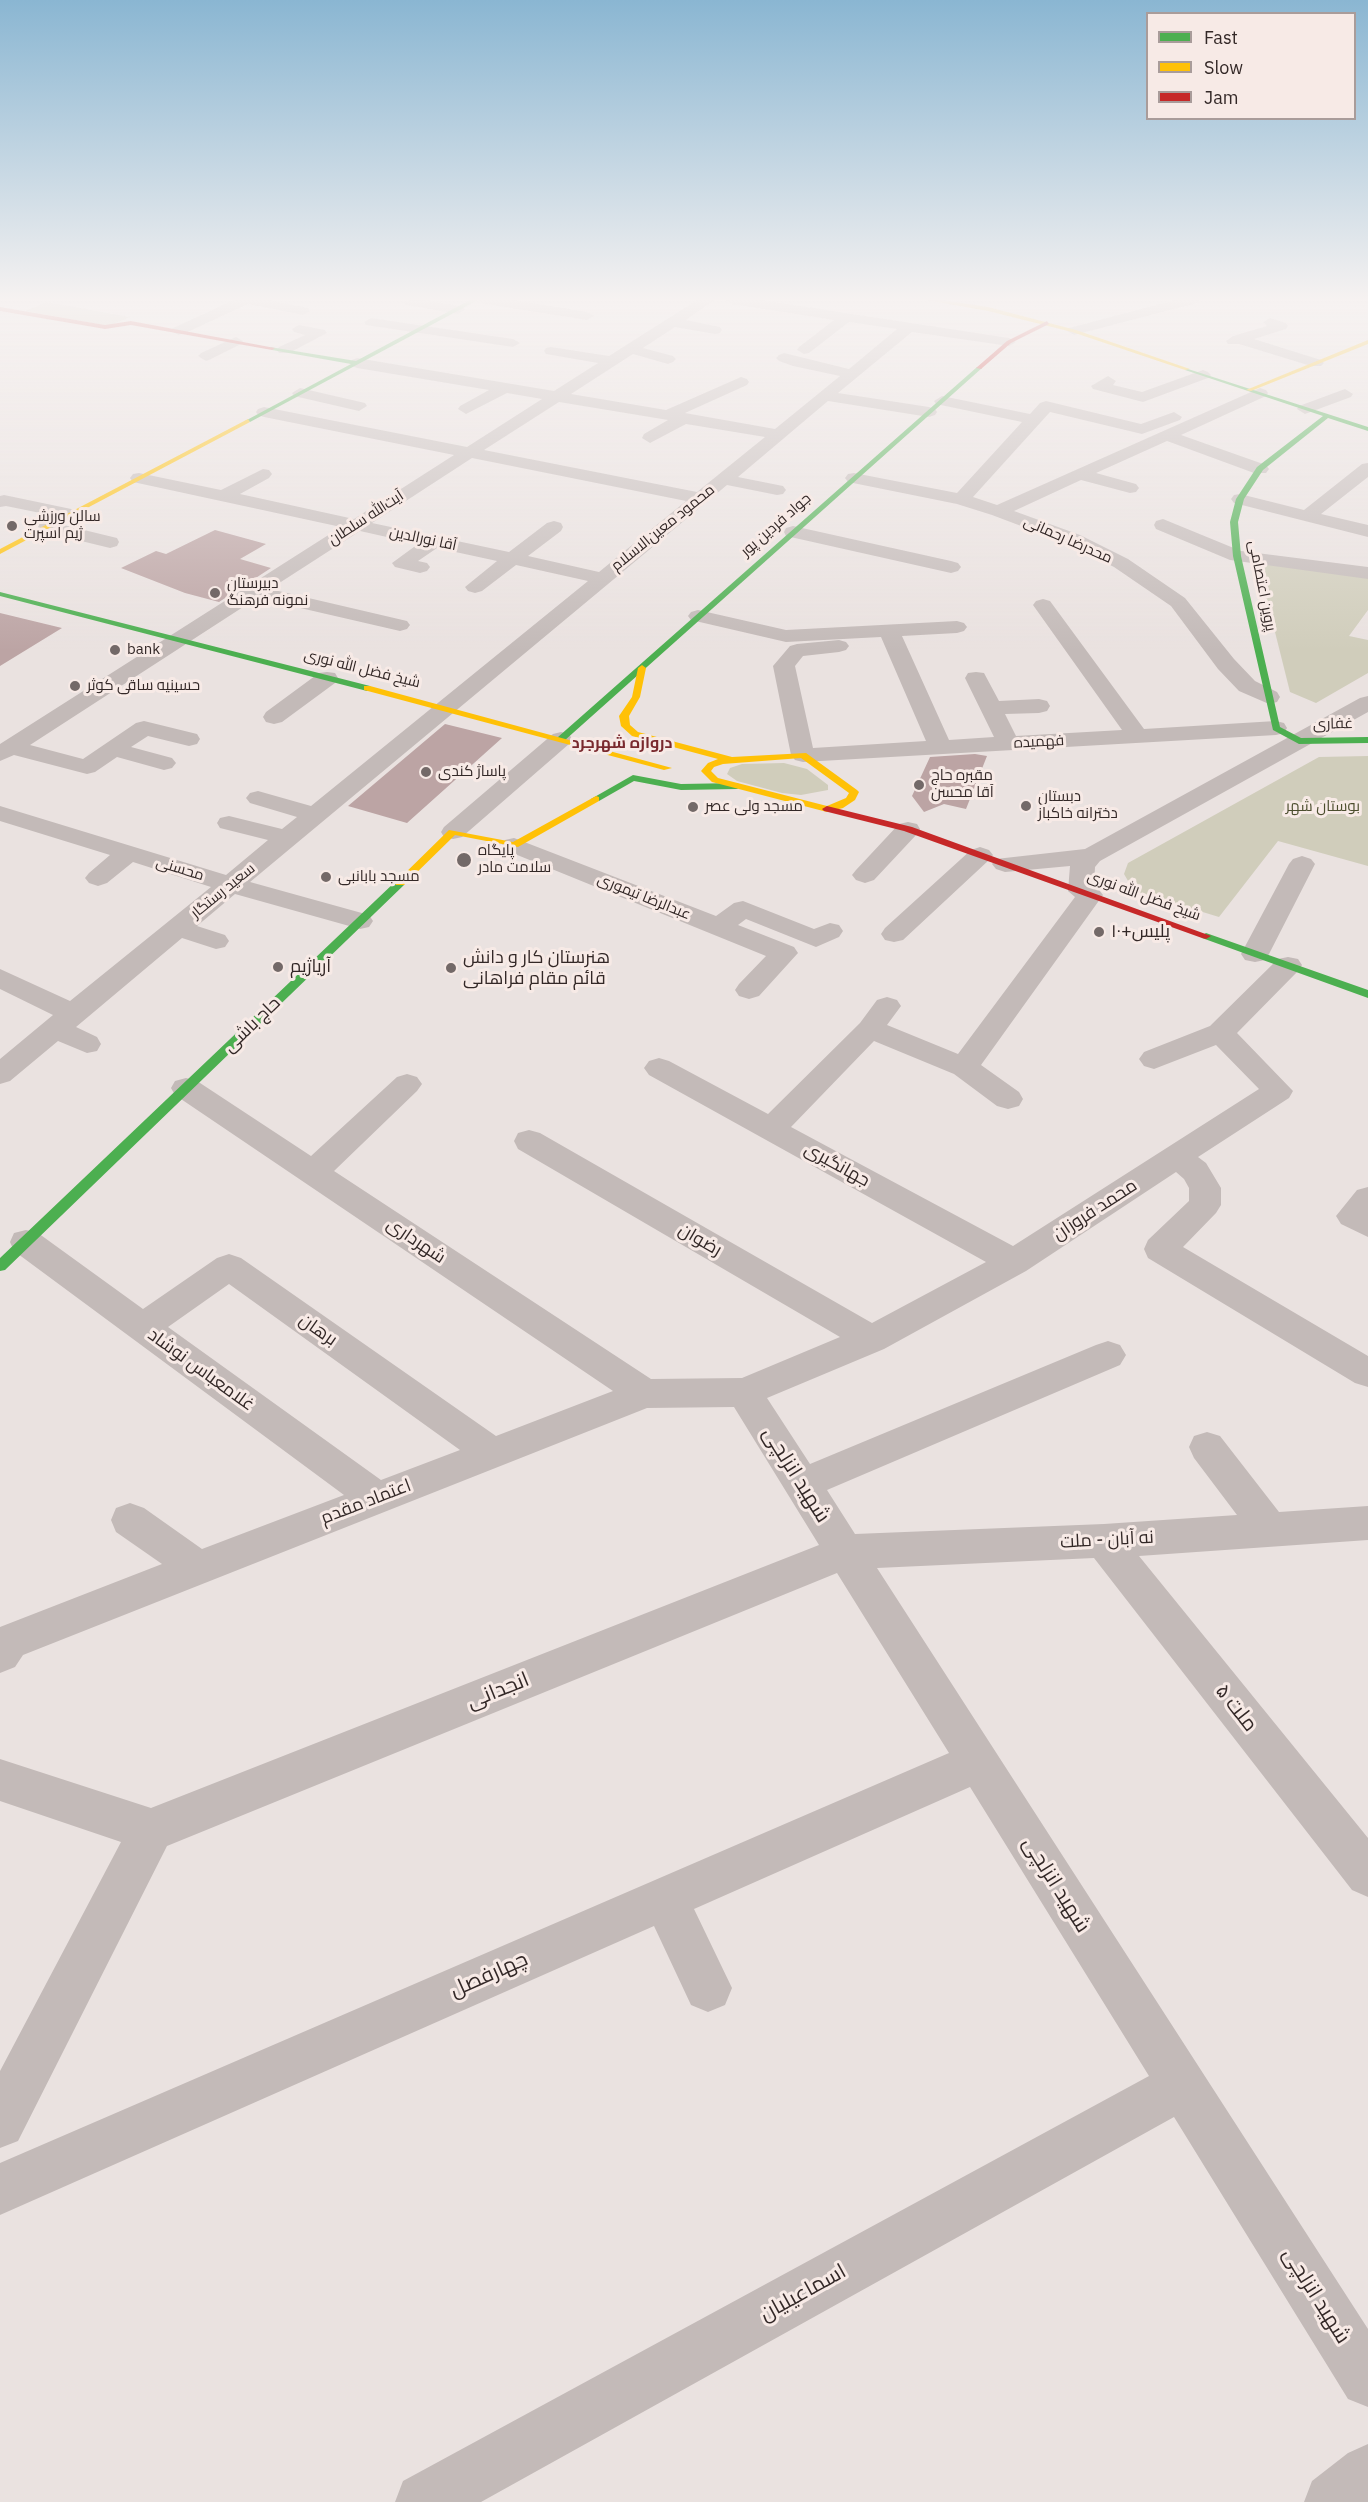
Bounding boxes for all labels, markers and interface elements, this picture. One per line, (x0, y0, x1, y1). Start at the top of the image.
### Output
legend (1146, 12, 1356, 120)
text: Fast (1204, 26, 1238, 49)
text: Slow (1204, 56, 1243, 79)
text: Jam (1204, 86, 1239, 109)
street label: محمود معین‌الاسلام (608, 481, 718, 575)
street label: آیت‌الله سلطان (325, 487, 407, 549)
street label: جواد فردین پور (737, 490, 815, 560)
place label: سالن ورزشی ژیم اسپرت (24, 508, 101, 543)
street label: محدرضا رحمانی (1021, 512, 1115, 568)
marker: سالن ورزشی ژیم اسپرت (5, 519, 19, 533)
street label: آقا نورالدین (388, 523, 458, 555)
street label: پروین اعتصامی (1244, 539, 1280, 633)
place label: دبیرستان نمونه فرهنگ (227, 575, 308, 610)
marker: دبیرستان نمونه فرهنگ (208, 586, 222, 600)
place label: bank (127, 641, 160, 659)
marker: bank (108, 643, 122, 657)
street label: شیخ فضل الله نوری (302, 646, 422, 692)
place label: حسینیه ساقی کوثر (87, 677, 200, 695)
marker: حسینیه ساقی کوثر (68, 679, 82, 693)
street label: غفاری (1313, 715, 1353, 733)
street label: فهمیده (1013, 732, 1065, 752)
district label: دروازه شهرجرد (572, 733, 672, 753)
place label: پاساژ کندی (438, 763, 506, 781)
marker: پاساژ کندی (419, 765, 433, 779)
place label: مقبره حاج آقا محسن (931, 767, 994, 802)
marker: مقبره حاج آقا محسن (912, 778, 926, 792)
place label: دبستان دخترانه خاکباز (1038, 788, 1118, 823)
place label: مسجد ولی عصر (705, 798, 803, 816)
park label: بوستان شهر (1286, 798, 1360, 816)
marker: دبستان دخترانه خاکباز (1019, 799, 1033, 813)
marker: مسجد ولی عصر (686, 800, 700, 814)
place label: پایگاه سلامت مادر (478, 842, 551, 877)
marker: پایگاه سلامت مادر (455, 851, 473, 869)
street label: محسنی (154, 853, 206, 885)
street label: سعید رستگار (187, 860, 259, 922)
street label: شیخ فضل الله نوری (1085, 867, 1203, 925)
place label: مسجد بابانبی (338, 868, 420, 886)
marker: مسجد بابانبی (319, 870, 333, 884)
street label: عبدالرضا تیموری (595, 870, 693, 924)
place label: پلیس+۱۰ (1111, 921, 1170, 943)
marker: پلیس+۱۰ (1092, 925, 1106, 939)
place label: هنرستان کار و دانش قائم مقام فراهانی (463, 947, 610, 990)
place label: آریاژیم (290, 956, 331, 978)
marker: آریاژیم (271, 960, 285, 974)
marker: هنرستان کار و دانش قائم مقام فراهانی (444, 961, 458, 975)
street label: حاج باشی (219, 993, 285, 1057)
street label: جهانگیری (800, 1138, 874, 1192)
street label: محمد فروزان (1049, 1175, 1141, 1245)
street label: شهرداری (382, 1213, 450, 1269)
street label: رضوان (674, 1219, 726, 1261)
street label: برهان (295, 1309, 341, 1351)
street label: غلامعباس نوشاد (143, 1324, 259, 1416)
street label: شهید انزلچی (757, 1422, 835, 1528)
street label: اعتماد مقدم (318, 1475, 414, 1529)
street label: نه آبان - ملت (1060, 1527, 1154, 1553)
street label: انجدانی (463, 1667, 533, 1715)
street label: ملت ۵ (1210, 1679, 1262, 1737)
street label: شهید انزلچی (1017, 1832, 1095, 1938)
street label: چهارفصل (446, 1947, 532, 2003)
street label: شهید انزلچی (1277, 2243, 1355, 2349)
street label: اسماعیلیان (755, 2259, 851, 2327)

